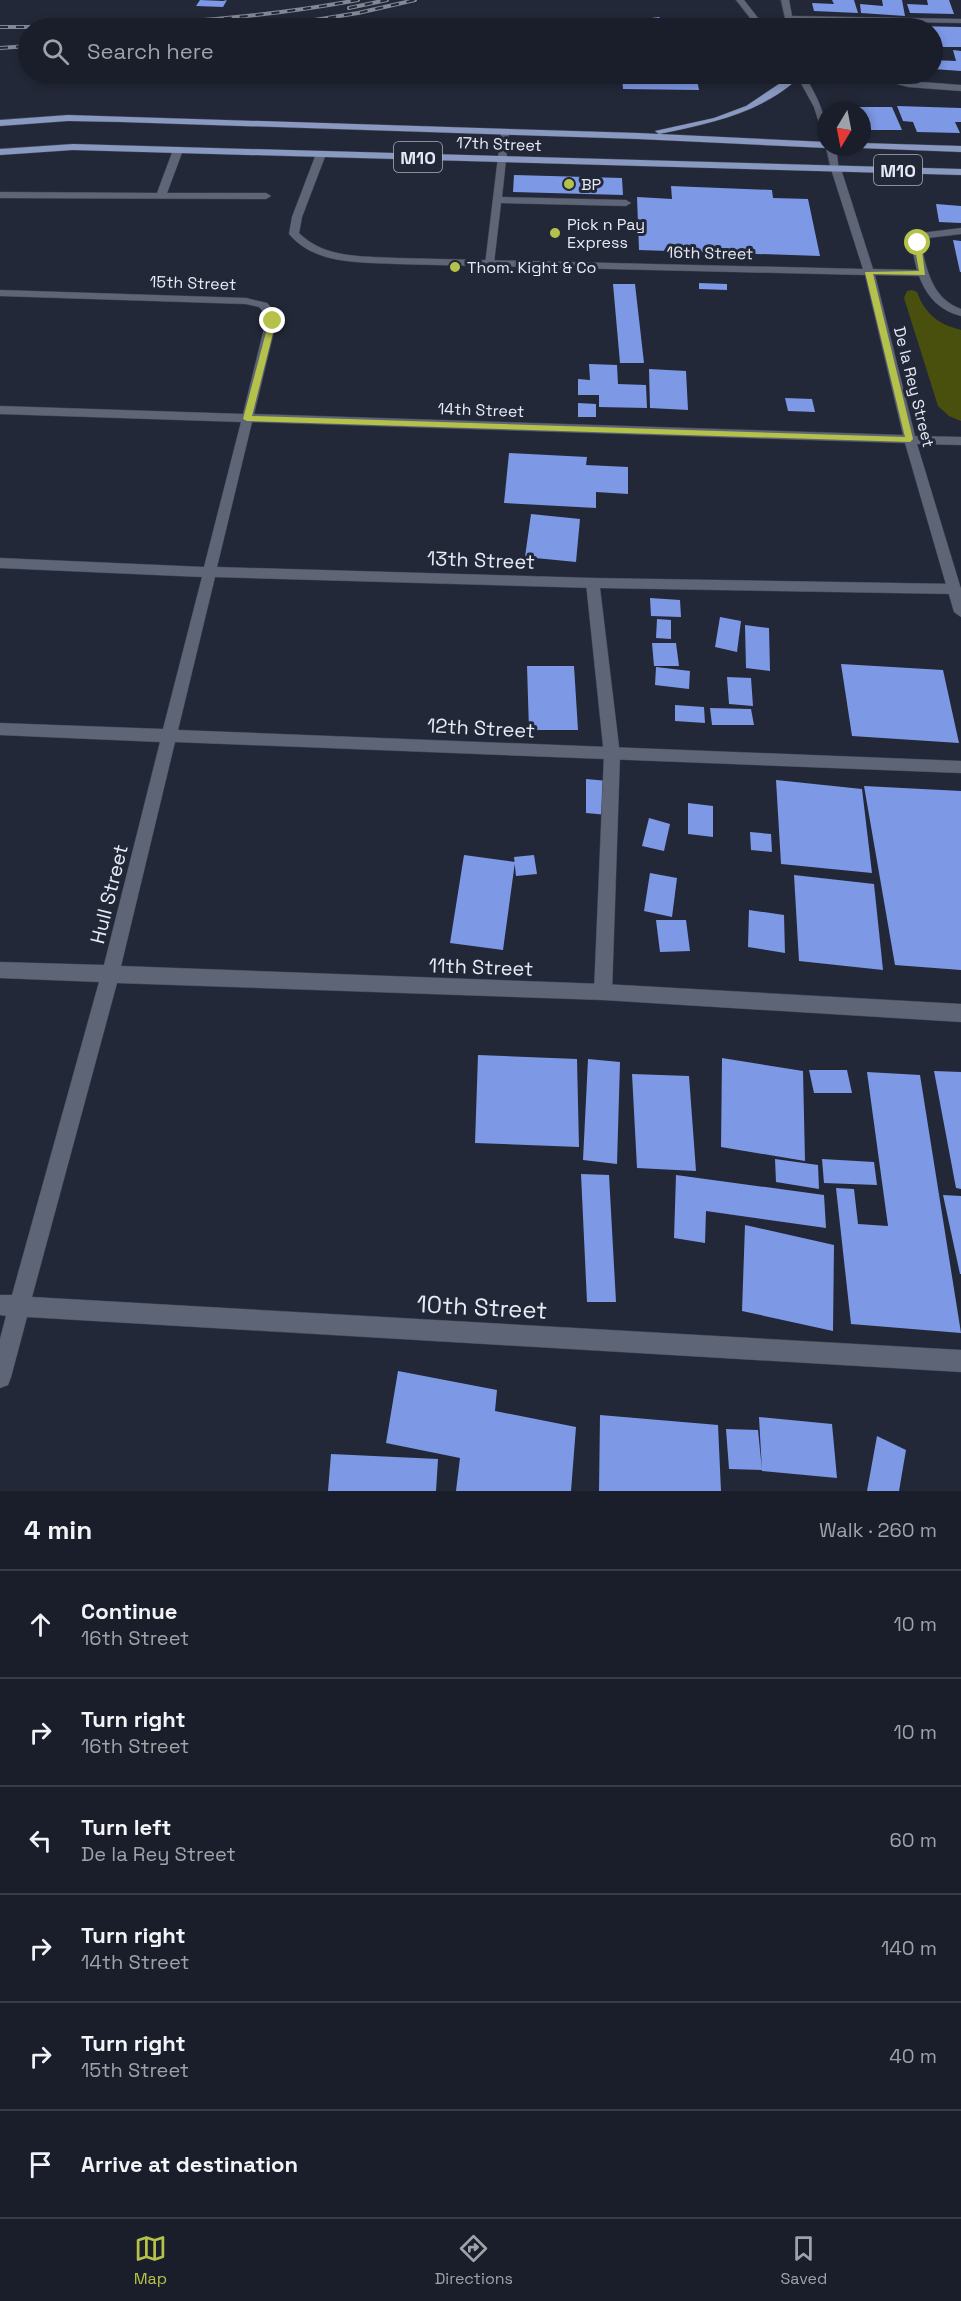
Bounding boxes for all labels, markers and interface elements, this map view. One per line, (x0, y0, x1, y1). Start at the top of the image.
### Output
search box (18, 18, 943, 84)
icon: search (39, 35, 72, 68)
text: Search here (87, 37, 214, 65)
north arrow (817, 102, 871, 156)
street label: 17th Street (456, 132, 542, 156)
road number: M10 (394, 142, 442, 172)
road number: M10 (874, 155, 922, 185)
place label: BP (581, 174, 602, 195)
marker: BP (562, 177, 576, 191)
place label: Pick n Pay Express (567, 214, 645, 253)
marker: Pick n Pay Express (548, 226, 562, 240)
route start (904, 229, 930, 255)
street label: 16th Street (666, 242, 754, 264)
place label: Thom. Kight & Co (467, 257, 596, 278)
marker: Thom. Kight & Co (448, 260, 462, 274)
street label: 15th Street (149, 271, 237, 295)
route end (259, 307, 285, 333)
street label: De la Rey Street (889, 324, 939, 450)
street label: 14th Street (437, 398, 525, 422)
street label: 13th Street (427, 545, 535, 575)
street label: 12th Street (426, 712, 536, 744)
street label: Hull Street (84, 842, 134, 946)
street label: 11th Street (428, 952, 534, 982)
street label: 10th Street (416, 1288, 548, 1326)
text: 4 min (24, 1513, 92, 1547)
text: Walk · 260 m (819, 1517, 937, 1543)
text: Continue (81, 1597, 177, 1625)
icon: ahead (24, 1608, 57, 1641)
text: 10 m (893, 1611, 937, 1637)
text: 16th Street (81, 1625, 189, 1651)
text: Turn right (81, 1705, 186, 1733)
icon: right (24, 1716, 57, 1749)
text: 10 m (893, 1719, 937, 1745)
text: 16th Street (81, 1733, 189, 1759)
text: Turn left (81, 1813, 171, 1841)
icon: left (24, 1824, 57, 1857)
text: 60 m (890, 1827, 937, 1853)
text: De la Rey Street (81, 1841, 236, 1867)
text: Turn right (81, 1921, 186, 1949)
icon: right (24, 1932, 57, 1965)
text: 140 m (881, 1935, 937, 1961)
text: 14th Street (81, 1949, 190, 1975)
text: Turn right (81, 2029, 186, 2057)
icon: right (24, 2040, 57, 2073)
text: 40 m (889, 2043, 937, 2069)
text: 15th Street (81, 2057, 189, 2083)
icon: arrive (24, 2148, 57, 2181)
text: Arrive at destination (81, 2150, 298, 2178)
tab: Map (134, 2232, 167, 2289)
tab: Directions (435, 2232, 513, 2289)
tab: Saved (781, 2232, 827, 2289)

